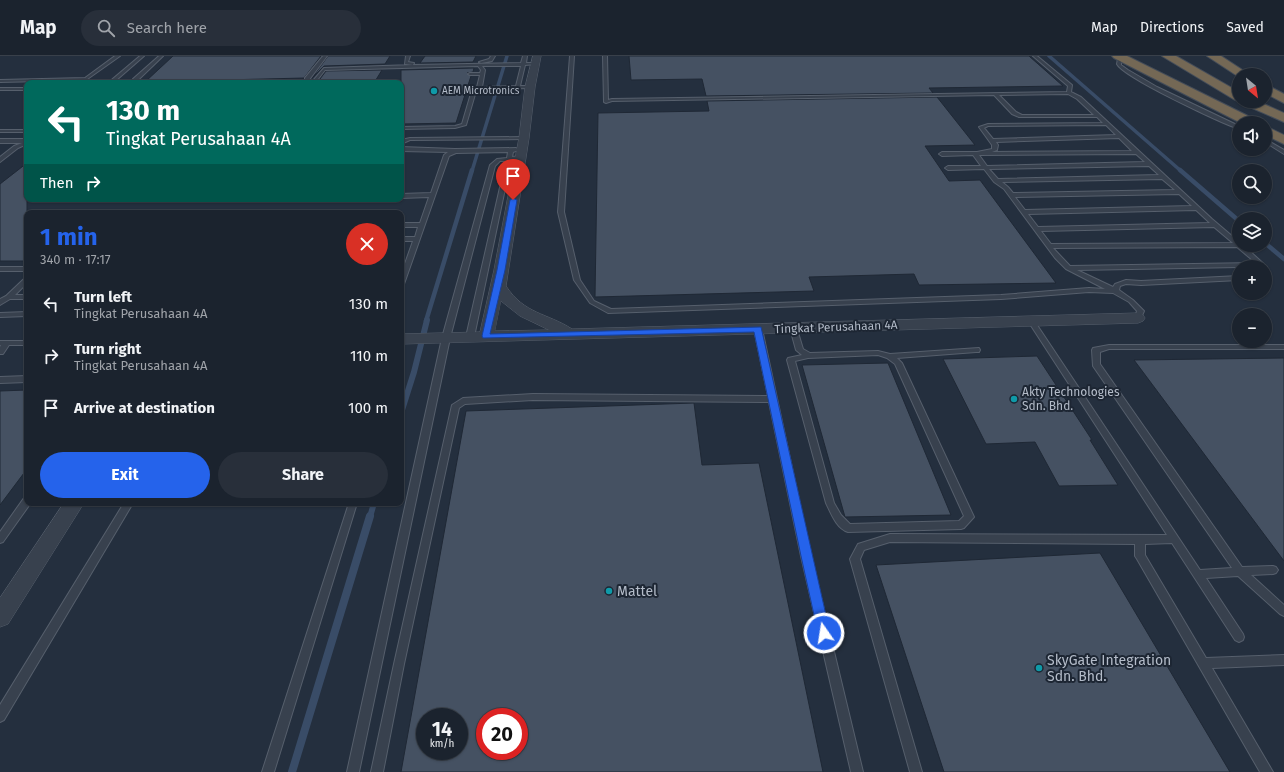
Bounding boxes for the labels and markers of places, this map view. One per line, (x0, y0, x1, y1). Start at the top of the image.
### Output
place label: AEM Microtronics (442, 85, 520, 97)
marker: AEM Microtronics (429, 86, 439, 96)
pin (496, 159, 530, 200)
place label: Akty Technologies Sdn. Bhd. (1022, 385, 1120, 413)
marker: Akty Technologies Sdn. Bhd. (1009, 394, 1019, 404)
place label: Mattel (617, 583, 657, 600)
marker: Mattel (604, 586, 614, 596)
place label: SkyGate Integration Sdn. Bhd. (1047, 652, 1171, 685)
marker: SkyGate Integration Sdn. Bhd. (1034, 663, 1044, 673)

